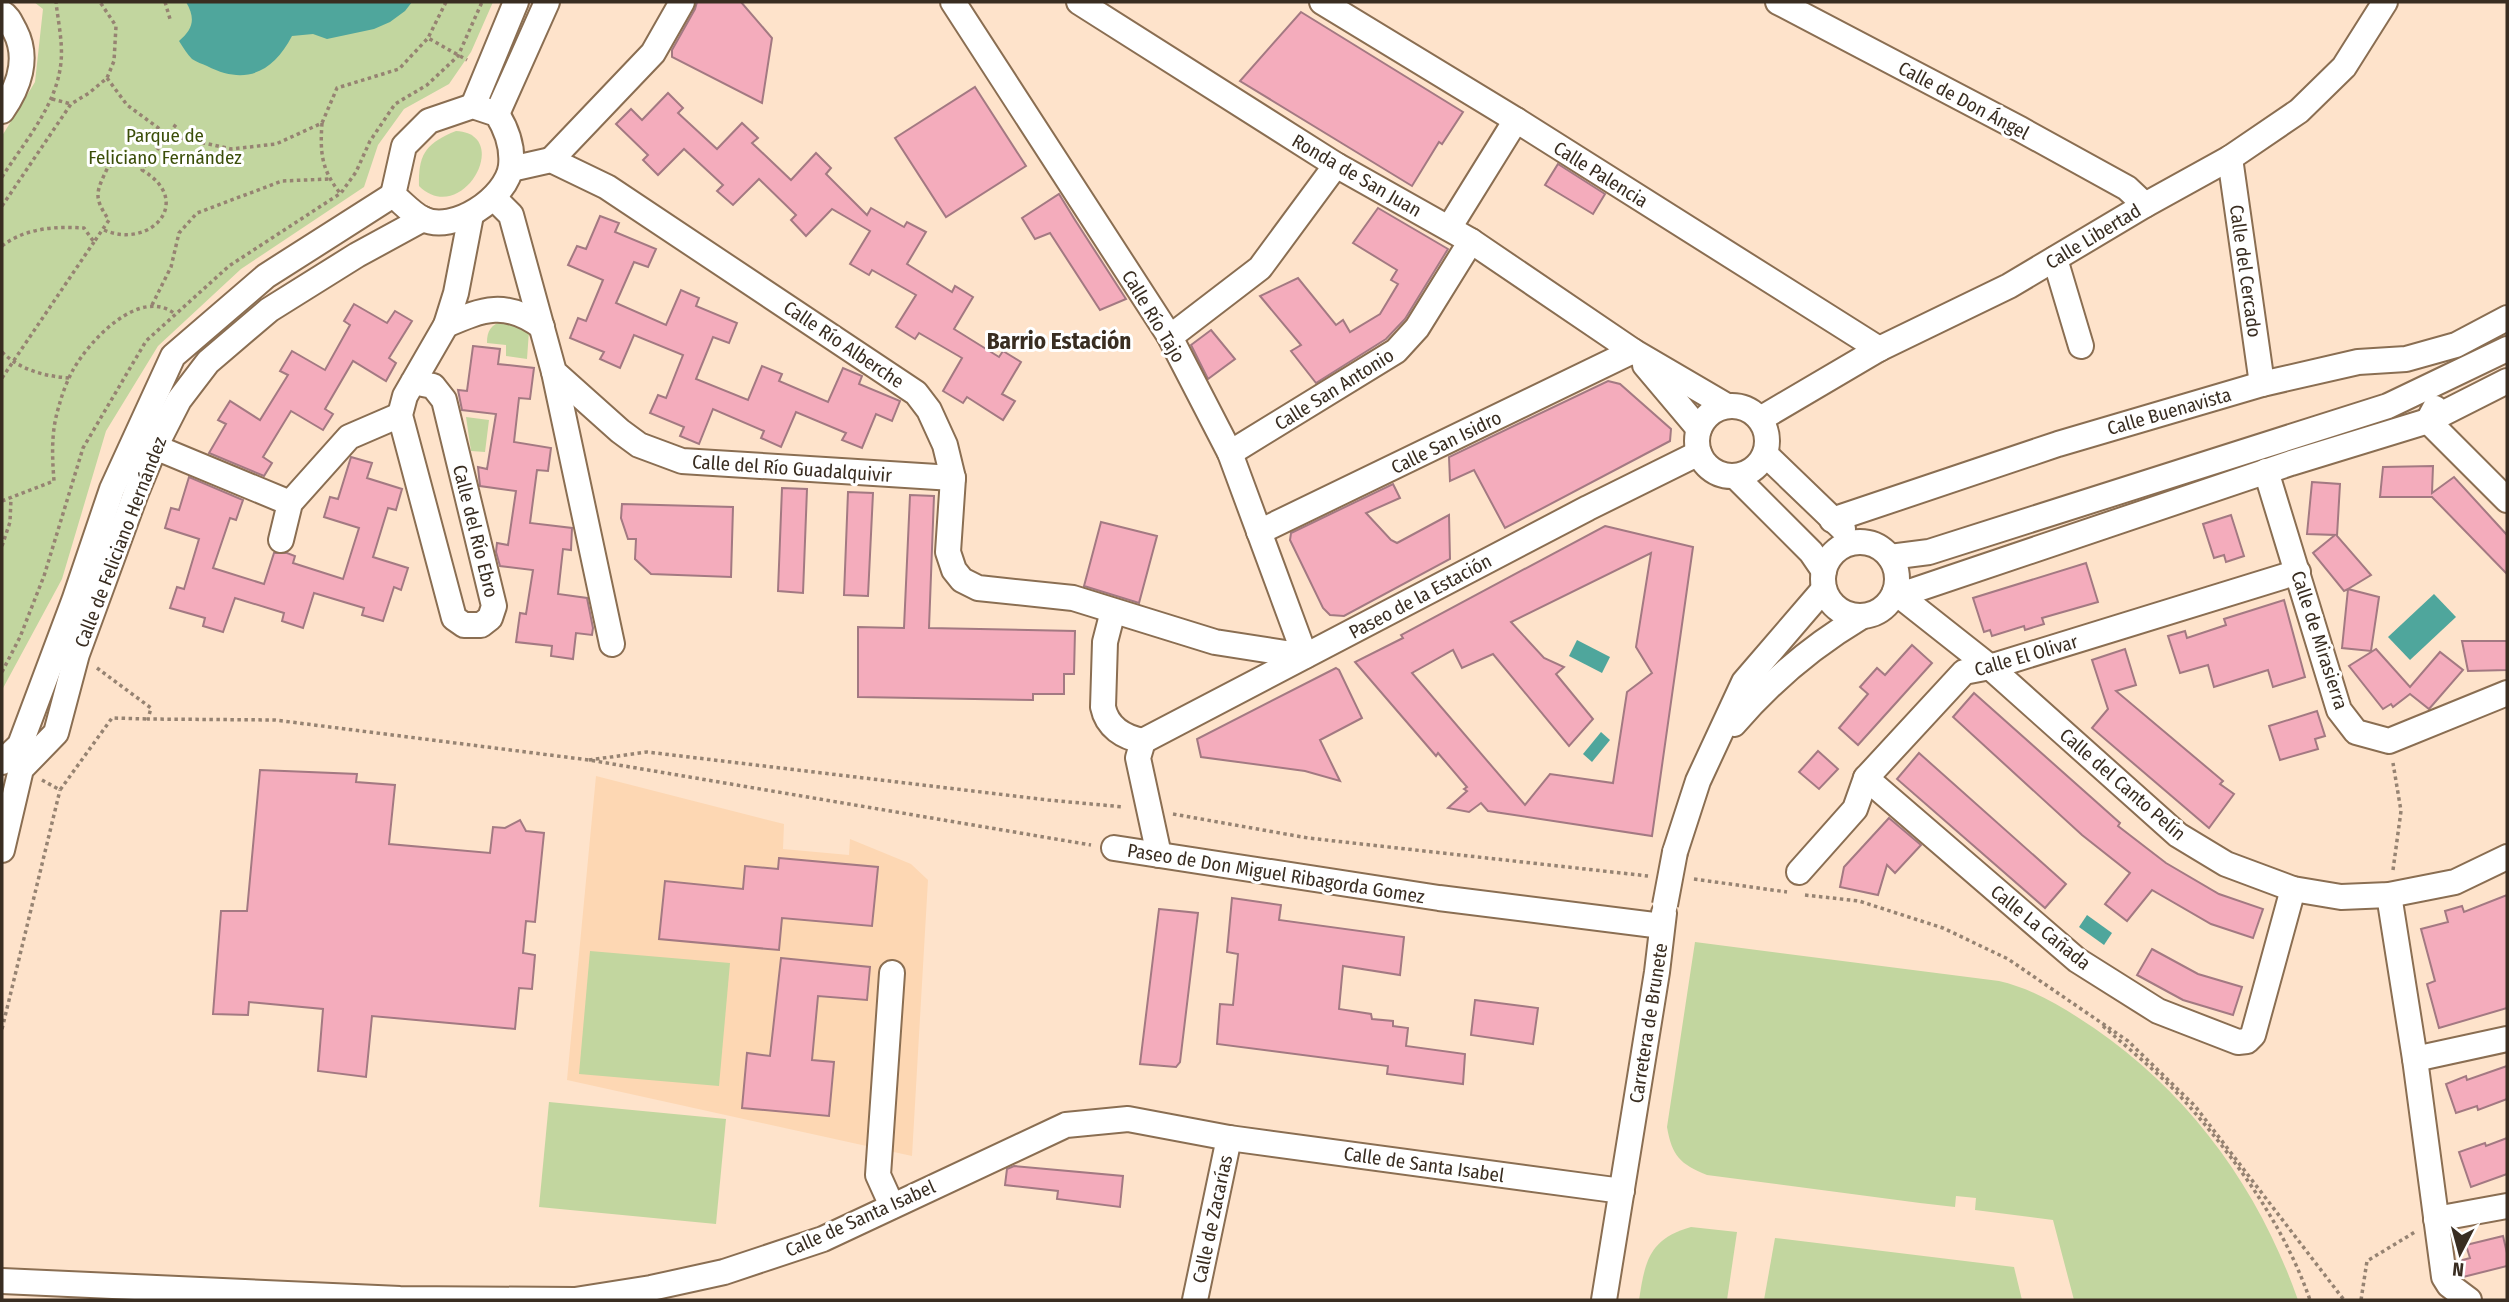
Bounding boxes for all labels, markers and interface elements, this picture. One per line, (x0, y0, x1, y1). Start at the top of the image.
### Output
street label: Calle de Don Ángel (1894, 56, 2033, 145)
park label: Parque de Feliciano Fernández (88, 124, 242, 169)
street label: Ronda de San Juan (1288, 129, 1426, 222)
street label: Calle Palencia (1549, 136, 1652, 213)
street label: Calle Libertad (2041, 199, 2145, 274)
street label: Calle del Cercado (2225, 203, 2266, 339)
street label: Calle Río Tajo (1117, 266, 1190, 367)
street label: Calle Río Alberche (779, 296, 908, 393)
district label: Barrio Estación (987, 327, 1131, 355)
street label: Calle San Antonio (1270, 344, 1398, 435)
street label: Calle Buenavista (2105, 383, 2234, 440)
street label: Calle San Isidro (1387, 406, 1505, 479)
street label: Calle de Feliciano Hernández (70, 433, 171, 651)
street label: Calle del Río Guadalquivir (691, 450, 893, 487)
street label: Calle del Río Ebro (448, 462, 503, 600)
street label: Paseo de la Estación (1345, 549, 1495, 644)
street label: Calle de Mirasierra (2286, 568, 2353, 712)
street label: Calle El Olivar (1972, 630, 2081, 681)
street label: Calle del Canto Pelín (2055, 723, 2190, 845)
street label: Paseo de Don Miguel Ribagorda Gomez (1126, 839, 1427, 908)
street label: Calle La Cañada (1986, 880, 2095, 975)
street label: Carretera de Brunete (1624, 941, 1673, 1105)
street label: Calle de Santa Isabel (1342, 1142, 1506, 1187)
street label: Calle de Zacarías (1188, 1153, 1237, 1285)
street label: Calle de Santa Isabel (782, 1175, 939, 1262)
north arrow (2425, 1218, 2495, 1288)
text: N (2451, 1257, 2465, 1281)

